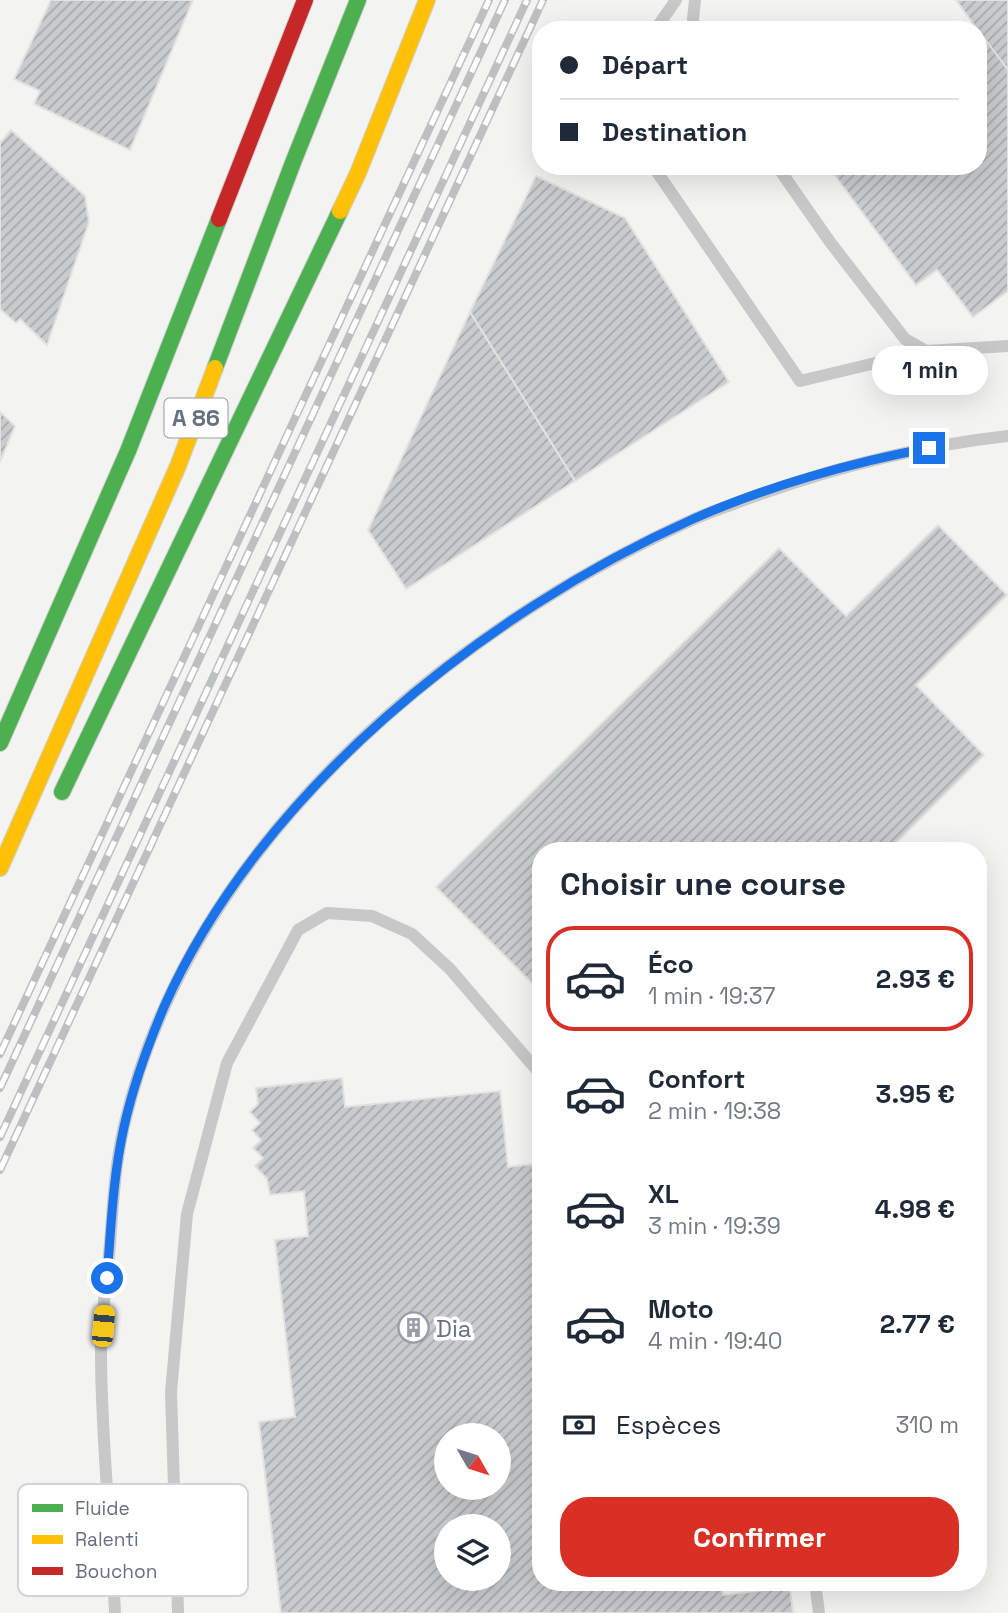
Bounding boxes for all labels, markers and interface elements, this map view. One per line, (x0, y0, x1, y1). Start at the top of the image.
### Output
text: Départ (602, 48, 688, 82)
text: Destination (602, 115, 747, 149)
callout: 1 min (871, 346, 987, 396)
text: 1 min (902, 355, 958, 385)
road number: A 86 (164, 398, 228, 438)
route end (913, 432, 945, 464)
text: Choisir une course (560, 864, 846, 904)
icon: car (564, 947, 627, 1010)
text: Éco (648, 947, 694, 981)
text: 2.93 € (876, 962, 955, 996)
text: 1 min · 19:37 (648, 981, 776, 1011)
icon: car (564, 1062, 627, 1125)
text: Confort (648, 1062, 745, 1096)
text: 3.95 € (876, 1077, 955, 1111)
text: 2 min · 19:38 (648, 1096, 781, 1126)
icon: car (564, 1177, 627, 1240)
text: XL (648, 1177, 679, 1211)
text: 4.98 € (875, 1192, 955, 1226)
text: 3 min · 19:39 (648, 1211, 781, 1241)
route start (91, 1262, 123, 1294)
icon: car (564, 1292, 627, 1355)
text: Moto (648, 1292, 714, 1326)
car (91, 1304, 116, 1348)
text: 2.77 € (880, 1307, 955, 1341)
building icon: Dia (396, 1311, 430, 1345)
place label: Dia (436, 1313, 472, 1344)
text: 4 min · 19:40 (648, 1326, 783, 1356)
icon: cash (560, 1406, 598, 1444)
text: Espèces (616, 1408, 721, 1442)
text: 310 m (895, 1410, 959, 1440)
north arrow (434, 1423, 511, 1500)
map controls (434, 1423, 511, 1591)
legend (18, 1484, 248, 1596)
text: Fluide (75, 1496, 130, 1521)
button: Confirmer (560, 1497, 959, 1577)
button: layers (434, 1514, 511, 1591)
text: Ralenti (75, 1527, 139, 1552)
text: Bouchon (75, 1559, 157, 1584)

